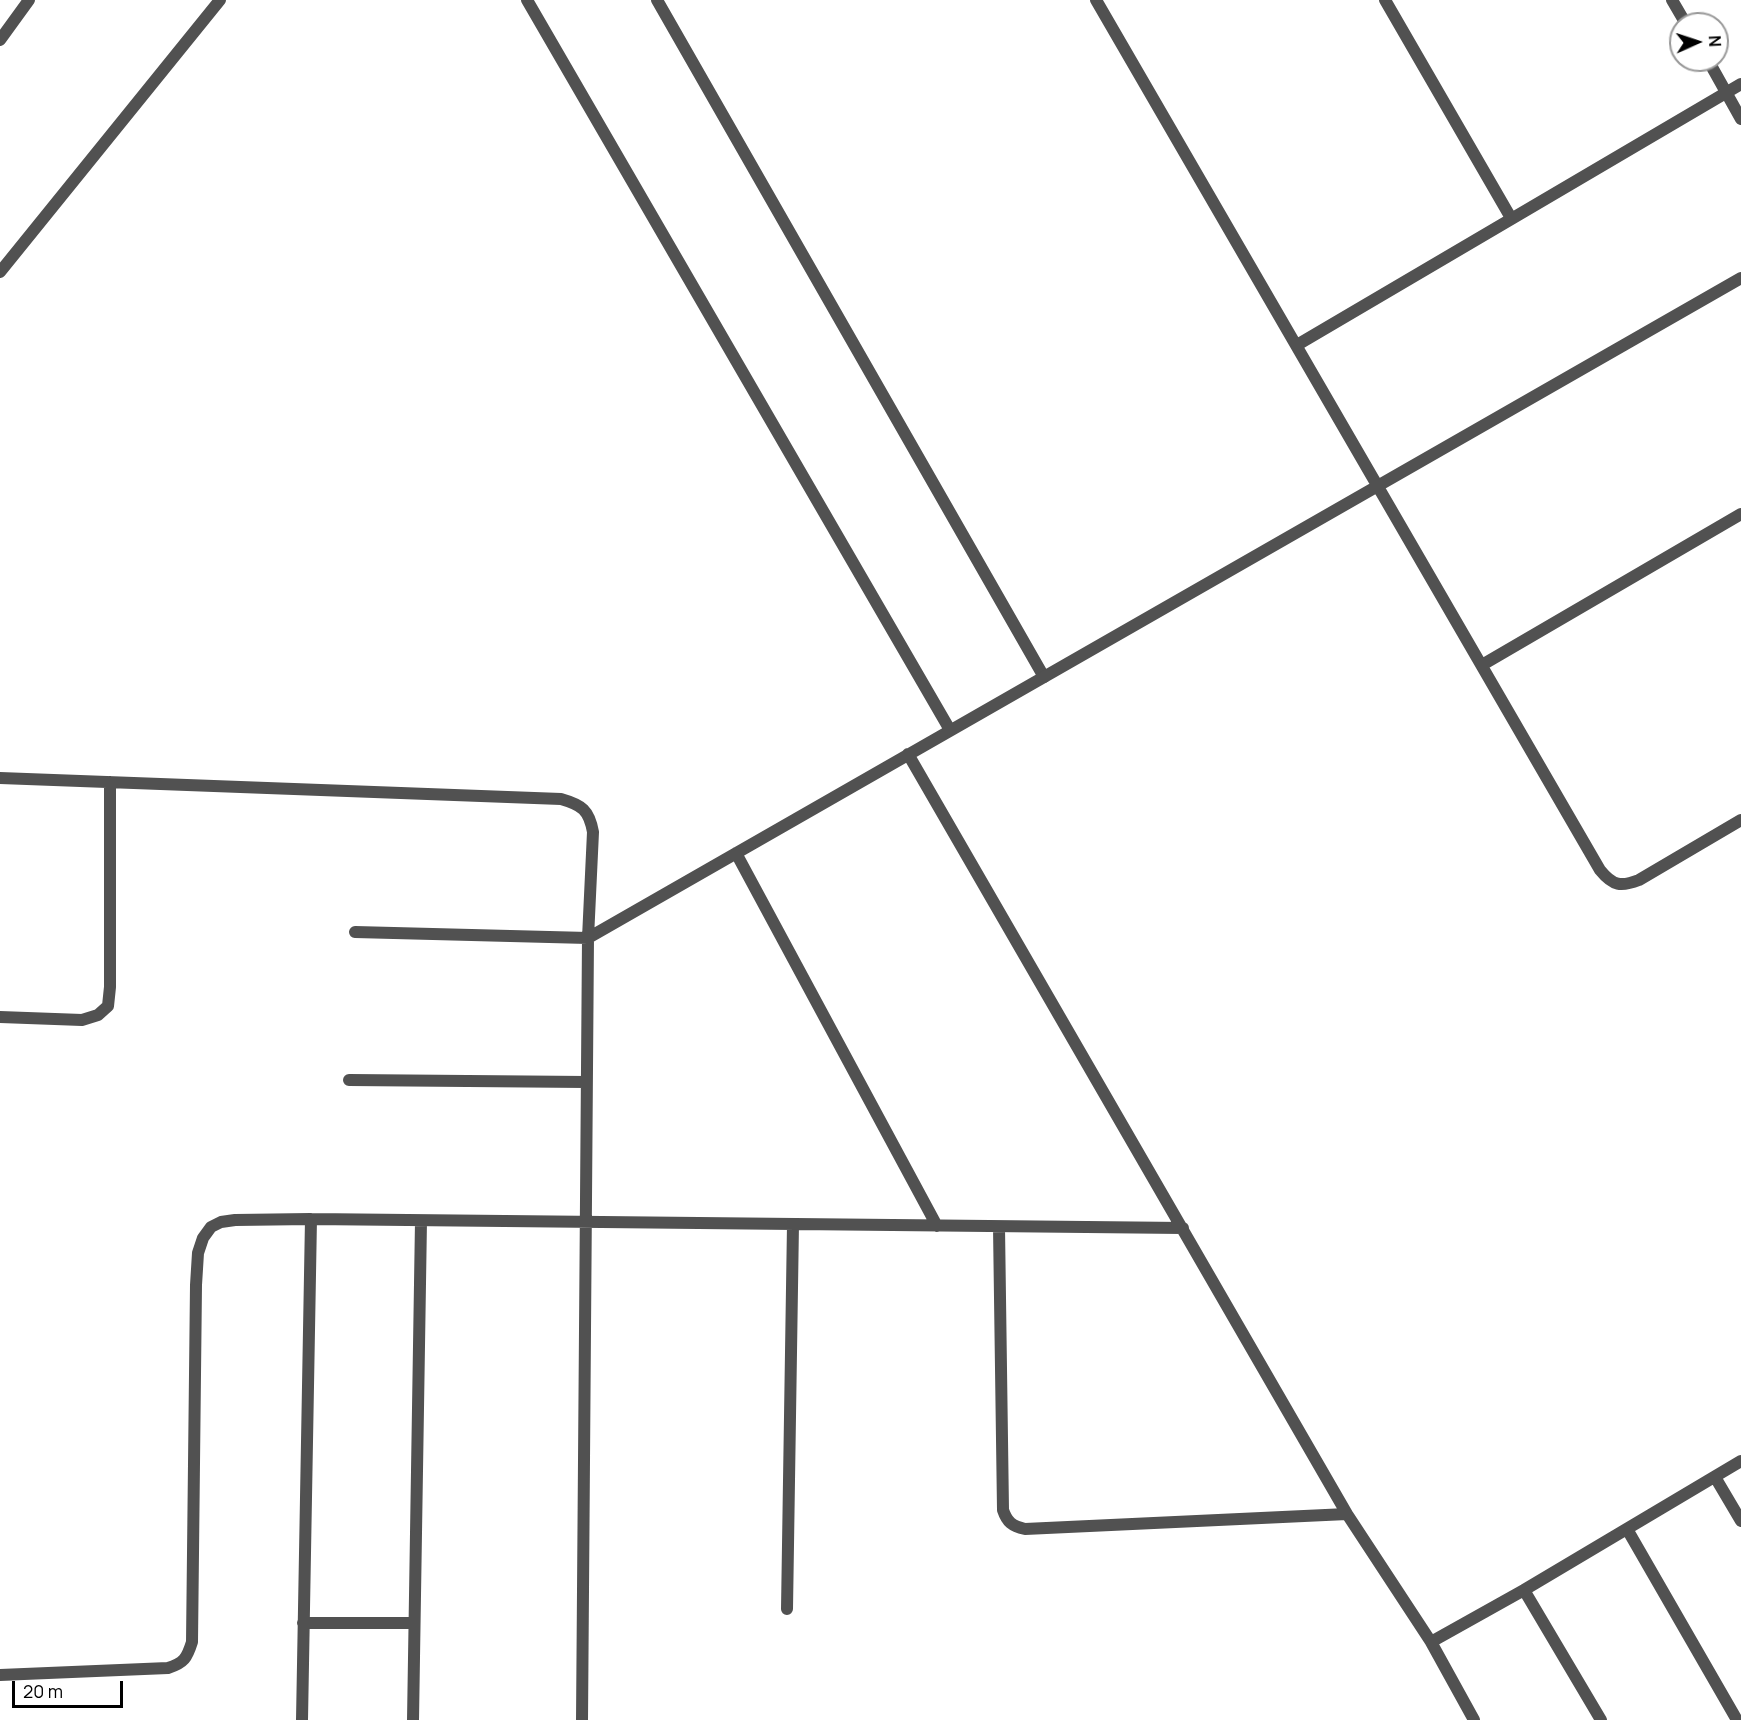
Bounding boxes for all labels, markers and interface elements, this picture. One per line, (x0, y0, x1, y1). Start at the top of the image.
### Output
north arrow (1669, 12, 1729, 72)
text: N (1704, 35, 1726, 47)
scale bar (15, 1669, 126, 1707)
text: 20 m (23, 1679, 63, 1703)

